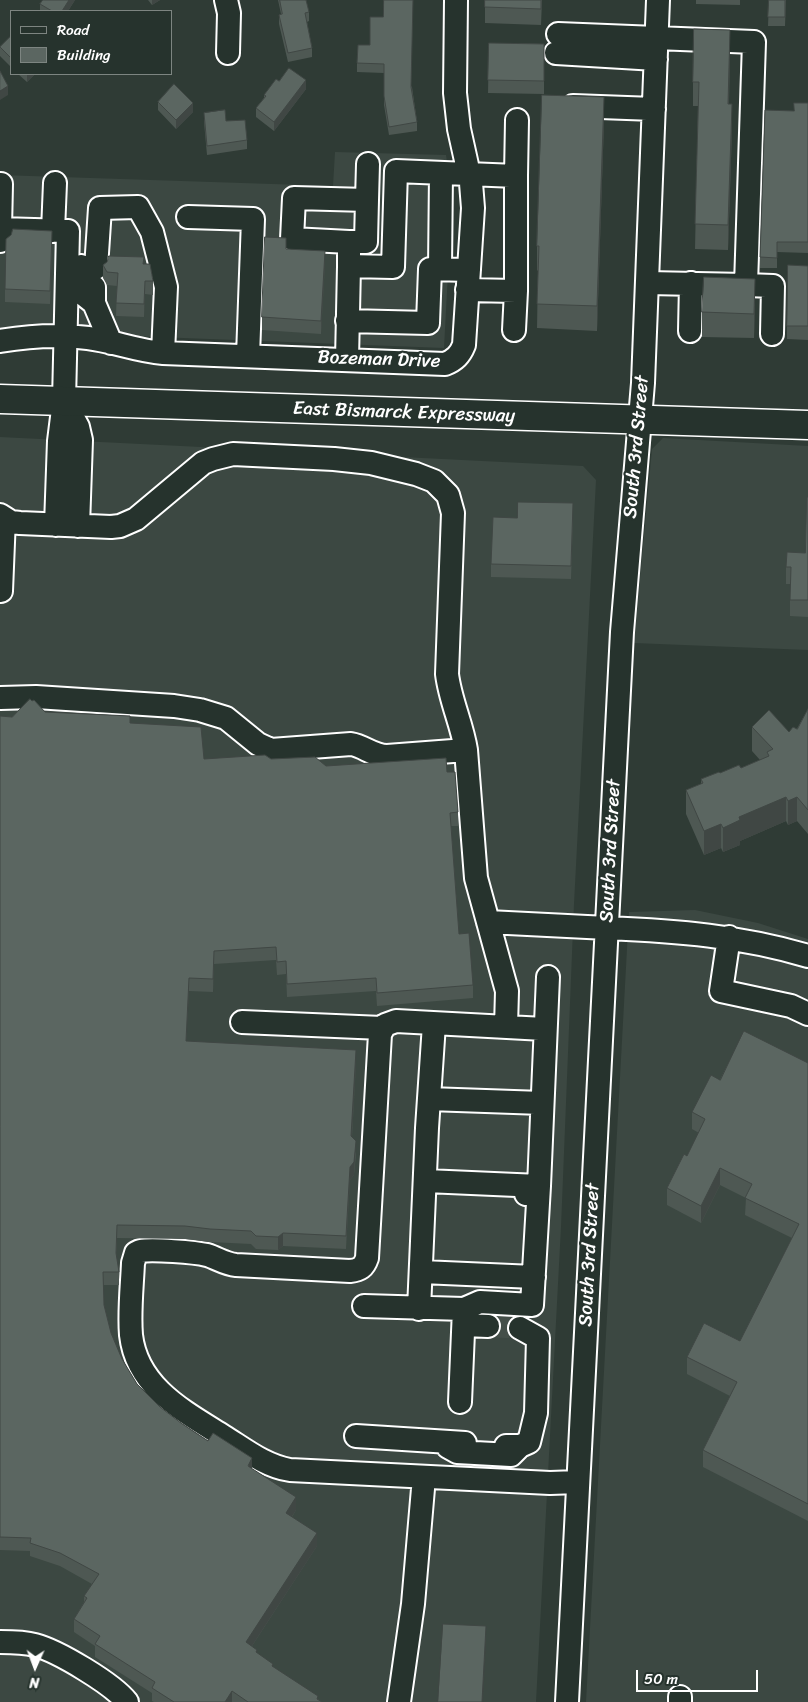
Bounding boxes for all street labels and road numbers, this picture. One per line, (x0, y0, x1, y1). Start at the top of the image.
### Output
street label: Bozeman Drive (317, 346, 441, 374)
street label: South 3rd Street (619, 375, 655, 519)
street label: East Bismarck Expressway (293, 398, 515, 428)
street label: South 3rd Street (596, 779, 626, 923)
street label: South 3rd Street (575, 1183, 605, 1327)

